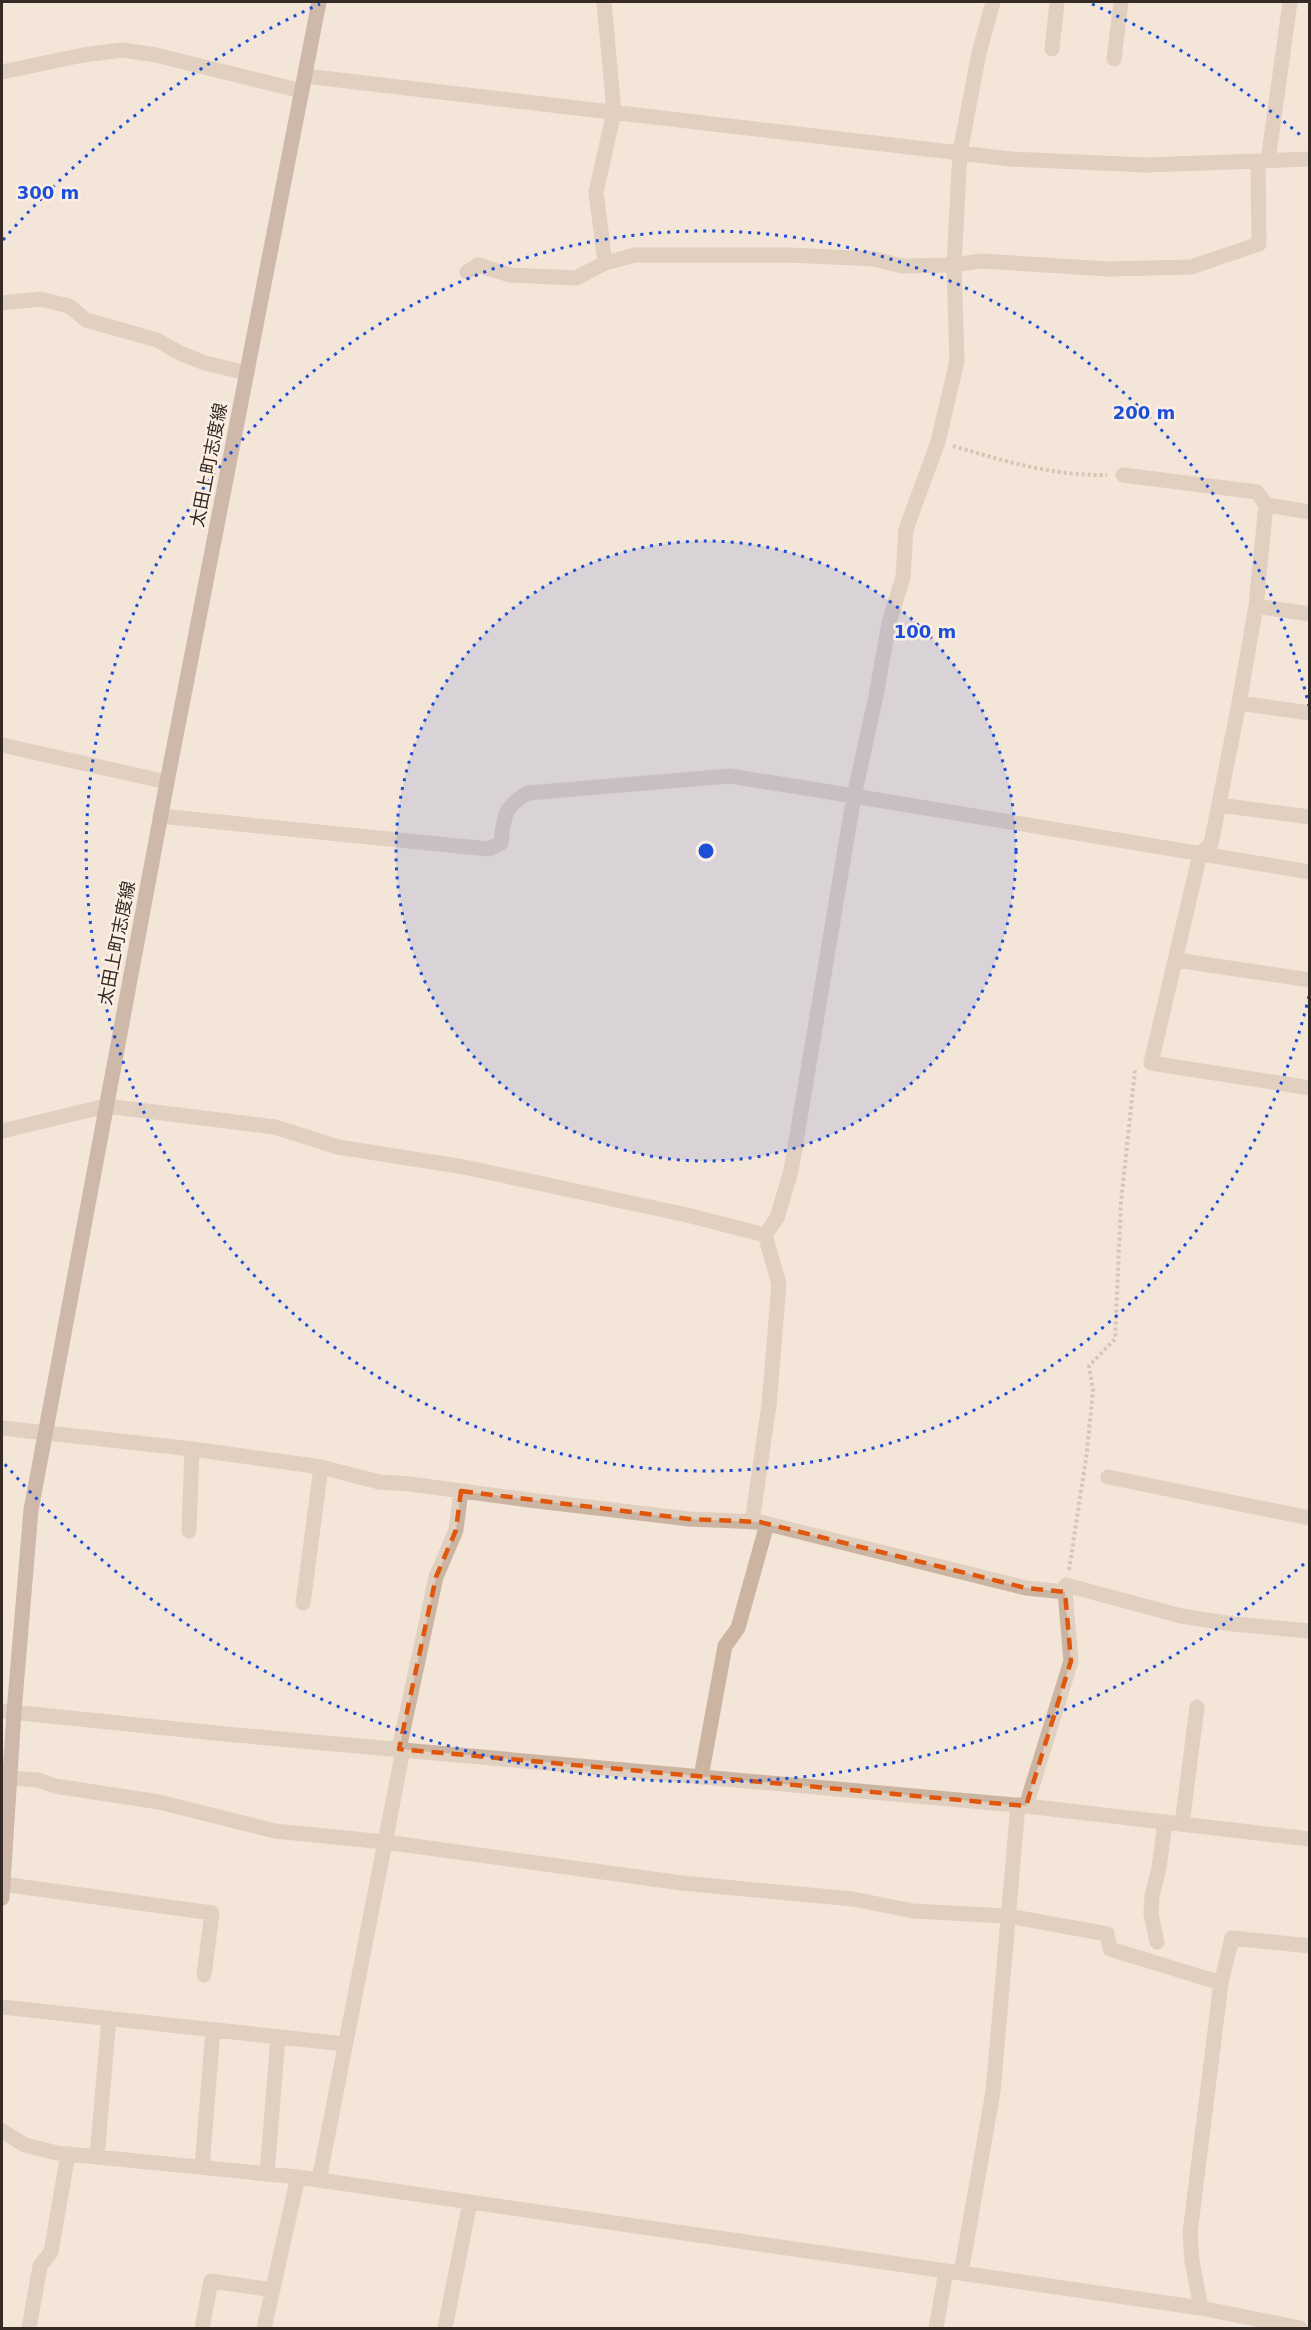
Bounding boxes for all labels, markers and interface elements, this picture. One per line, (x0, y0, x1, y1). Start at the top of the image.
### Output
text: 300 m (17, 182, 79, 203)
street label: 太田上町志度線 (186, 401, 231, 529)
text: 200 m (1113, 402, 1175, 423)
text: 100 m (894, 621, 956, 642)
centre of rings (696, 841, 716, 861)
street label: 太田上町志度線 (94, 879, 139, 1007)

